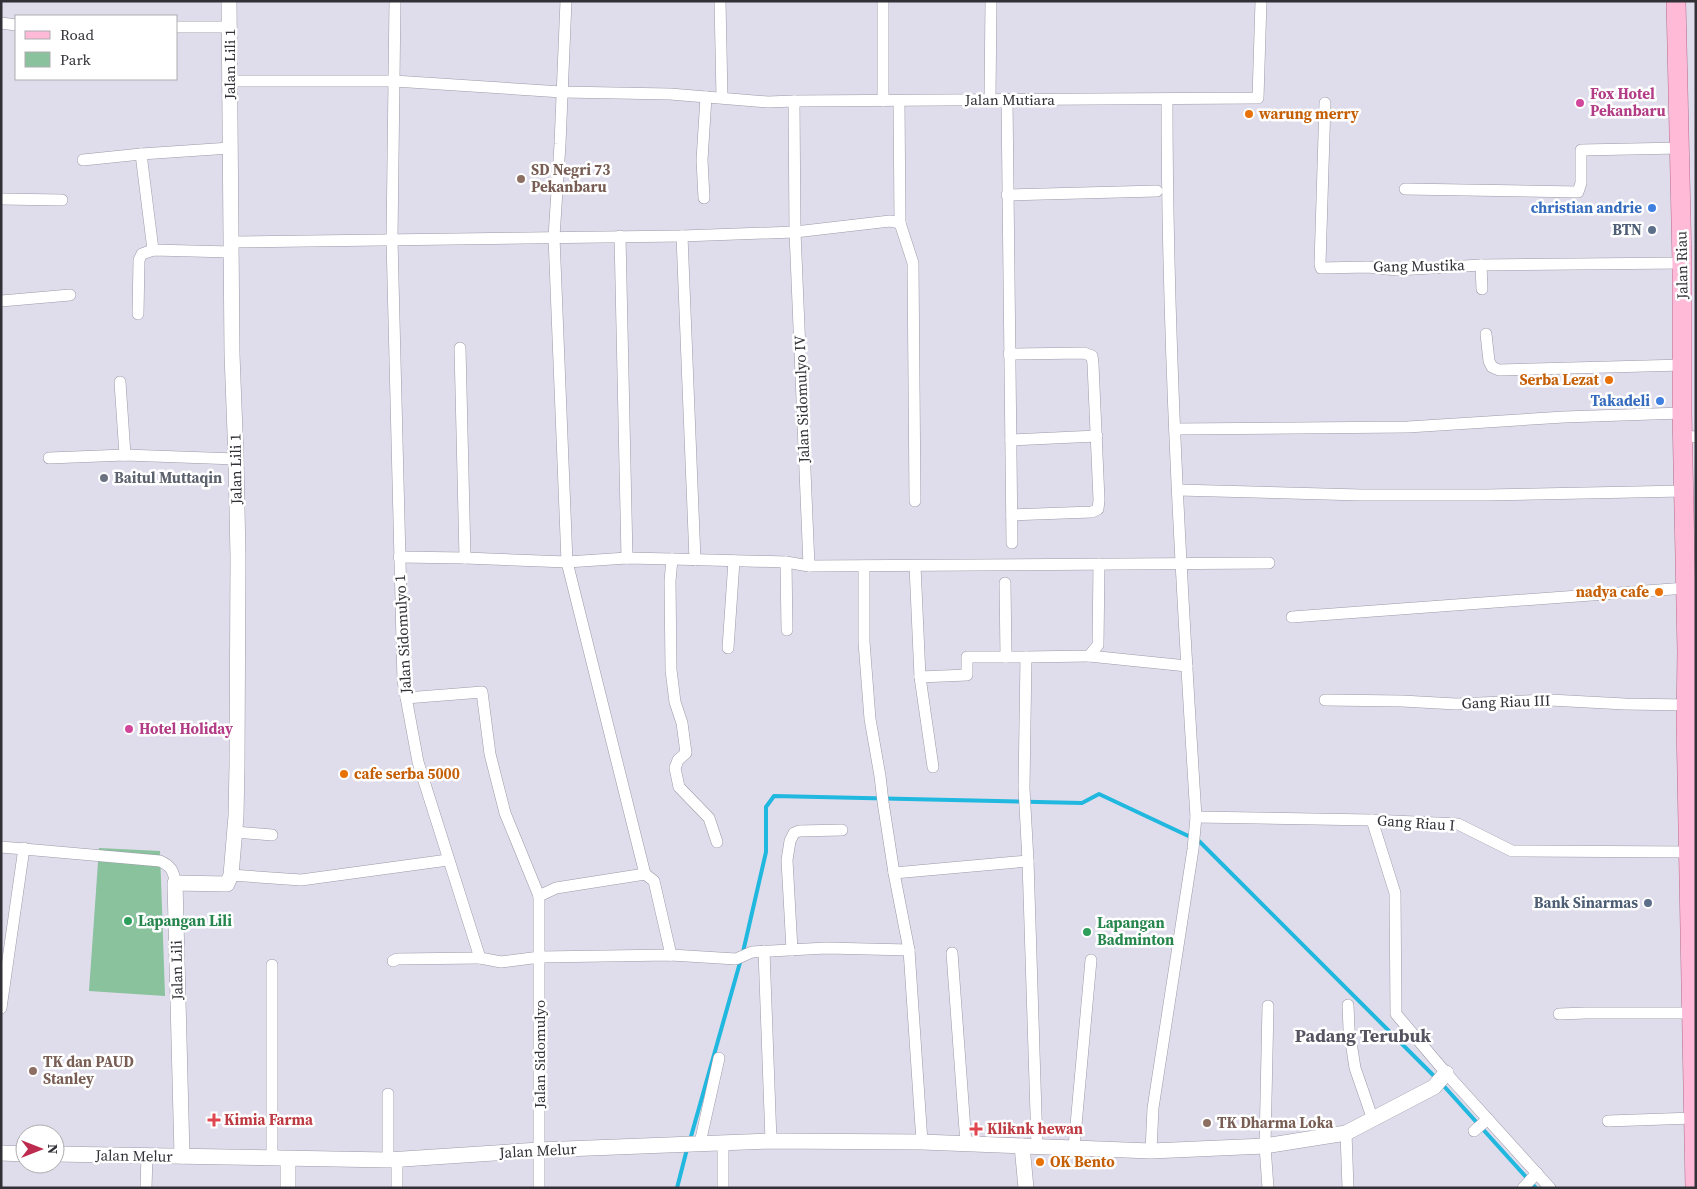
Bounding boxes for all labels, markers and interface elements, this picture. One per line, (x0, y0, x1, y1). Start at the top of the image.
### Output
legend (15, 15, 178, 80)
text: Road (60, 24, 94, 45)
street label: Jalan Lili 1 (219, 29, 240, 100)
text: Park (60, 49, 92, 70)
place label: Fox Hotel Pekanbaru (1590, 83, 1666, 121)
street label: Jalan Mutiara (964, 89, 1055, 110)
marker: Fox Hotel Pekanbaru (1574, 97, 1586, 109)
place label: warung merry (1258, 103, 1359, 124)
marker: warung merry (1243, 108, 1255, 120)
place label: SD Negri 73 Pekanbaru (531, 159, 610, 197)
marker: SD Negri 73 Pekanbaru (515, 173, 527, 185)
place label: christian andrie (1531, 197, 1642, 218)
marker: christian andrie (1646, 202, 1658, 214)
place label: BTN (1612, 219, 1642, 240)
marker: BTN (1646, 224, 1658, 236)
street label: Jalan Riau (1670, 231, 1693, 300)
street label: Gang Mustika (1373, 254, 1465, 277)
street label: Jalan Sidomulyo IV (789, 335, 814, 464)
place label: Serba Lezat (1519, 369, 1600, 390)
marker: Serba Lezat (1603, 374, 1615, 386)
place label: Takadeli (1591, 390, 1650, 411)
marker: Takadeli (1654, 395, 1666, 407)
street label: Jalan Lili 1 (224, 433, 247, 506)
place label: Baitul Muttaqin (114, 467, 222, 488)
marker: Baitul Muttaqin (98, 472, 110, 484)
street label: Jalan Sidomulyo 1 (389, 574, 416, 695)
place label: nadya cafe (1576, 581, 1649, 602)
marker: nadya cafe (1653, 586, 1665, 598)
street label: Gang Riau III (1461, 689, 1551, 714)
place label: Hotel Holiday (139, 718, 233, 739)
marker: Hotel Holiday (123, 723, 135, 735)
place label: cafe serba 5000 (354, 763, 460, 784)
marker: cafe serba 5000 (338, 768, 350, 780)
street label: Gang Riau I (1376, 809, 1456, 836)
place label: Bank Sinarmas (1534, 892, 1638, 913)
marker: Bank Sinarmas (1642, 897, 1654, 909)
place label: Lapangan Lili (138, 910, 232, 931)
place label: Lapangan Badminton (1097, 912, 1174, 950)
marker: Lapangan Lili (122, 915, 134, 927)
marker: Lapangan Badminton (1081, 926, 1093, 938)
street label: Jalan Lili (165, 940, 188, 1001)
street label: Jalan Sidomulyo (529, 1000, 550, 1109)
district label: Padang Terubuk (1295, 1023, 1431, 1048)
place label: TK dan PAUD Stanley (43, 1051, 134, 1089)
marker: TK dan PAUD Stanley (27, 1065, 39, 1077)
place label: Kimia Farma (224, 1109, 314, 1130)
place label: TK Dharma Loka (1217, 1112, 1334, 1133)
marker: Kimia Farma (208, 1114, 220, 1126)
marker: TK Dharma Loka (1201, 1117, 1213, 1129)
place label: Kliknk hewan (987, 1118, 1083, 1139)
marker: Kliknk hewan (969, 1122, 983, 1136)
north arrow (15, 1124, 65, 1174)
street label: Jalan Melur (498, 1138, 578, 1163)
text: N (43, 1144, 63, 1154)
street label: Jalan Melur (94, 1144, 174, 1167)
place label: OK Bento (1050, 1151, 1115, 1172)
marker: OK Bento (1034, 1156, 1046, 1168)

